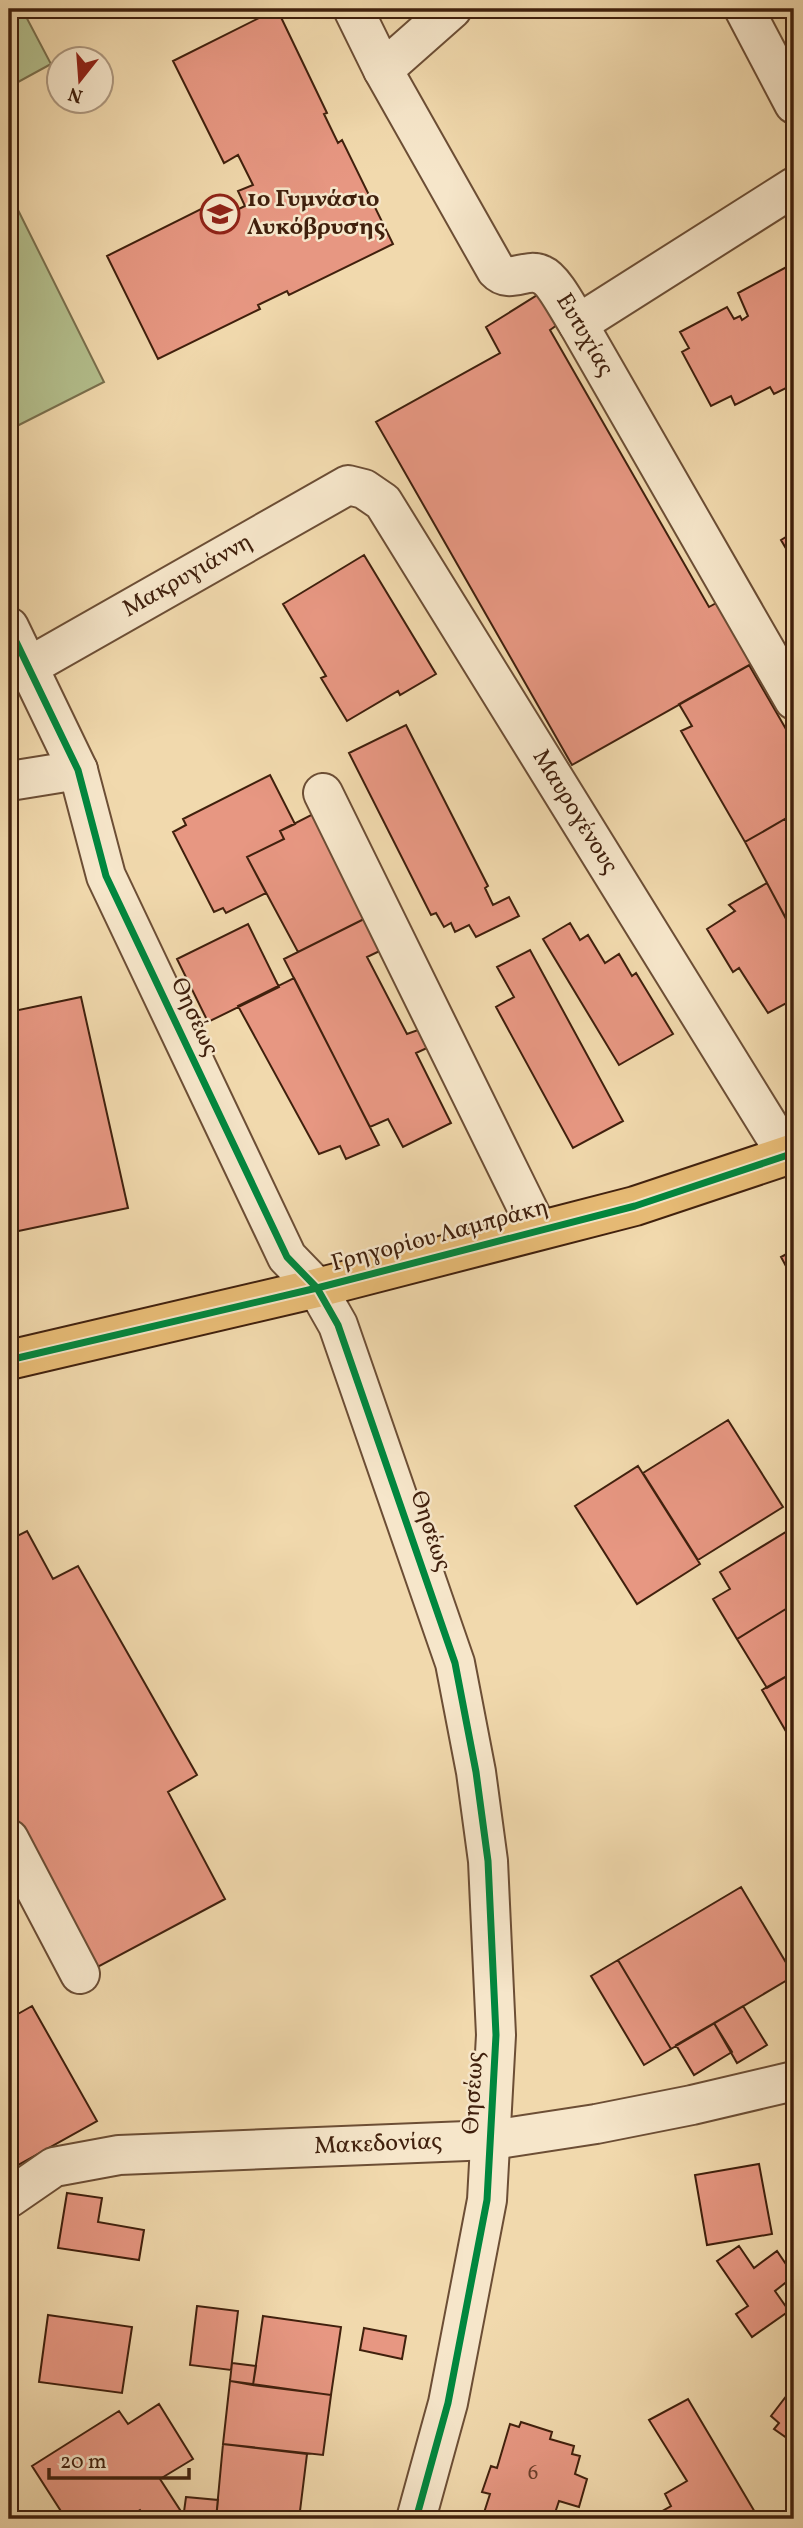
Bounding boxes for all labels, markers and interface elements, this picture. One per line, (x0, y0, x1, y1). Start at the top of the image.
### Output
north arrow (46, 46, 116, 116)
text: N (65, 80, 86, 109)
place label: 1ο Γυμνάσιο Λυκόβρυσης (247, 183, 385, 245)
school or university icon: 1ο Γυμνάσιο Λυκόβρυσης (199, 193, 241, 235)
street label: Ευτυχίας (547, 287, 622, 383)
street label: Μακρυγιάννη (117, 526, 259, 627)
street label: Μαυρογένους (523, 743, 626, 881)
street label: Θησέως (161, 972, 227, 1062)
street label: Γρηγορίου Λαμπράκη (328, 1191, 552, 1281)
street label: Θησέως (400, 1486, 460, 1576)
street label: Θησέως (455, 2051, 493, 2135)
street label: Μακεδονίας (313, 2125, 443, 2164)
scale bar (49, 2437, 189, 2481)
text: 20 m (60, 2448, 106, 2477)
house number: 6 (528, 2459, 538, 2488)

